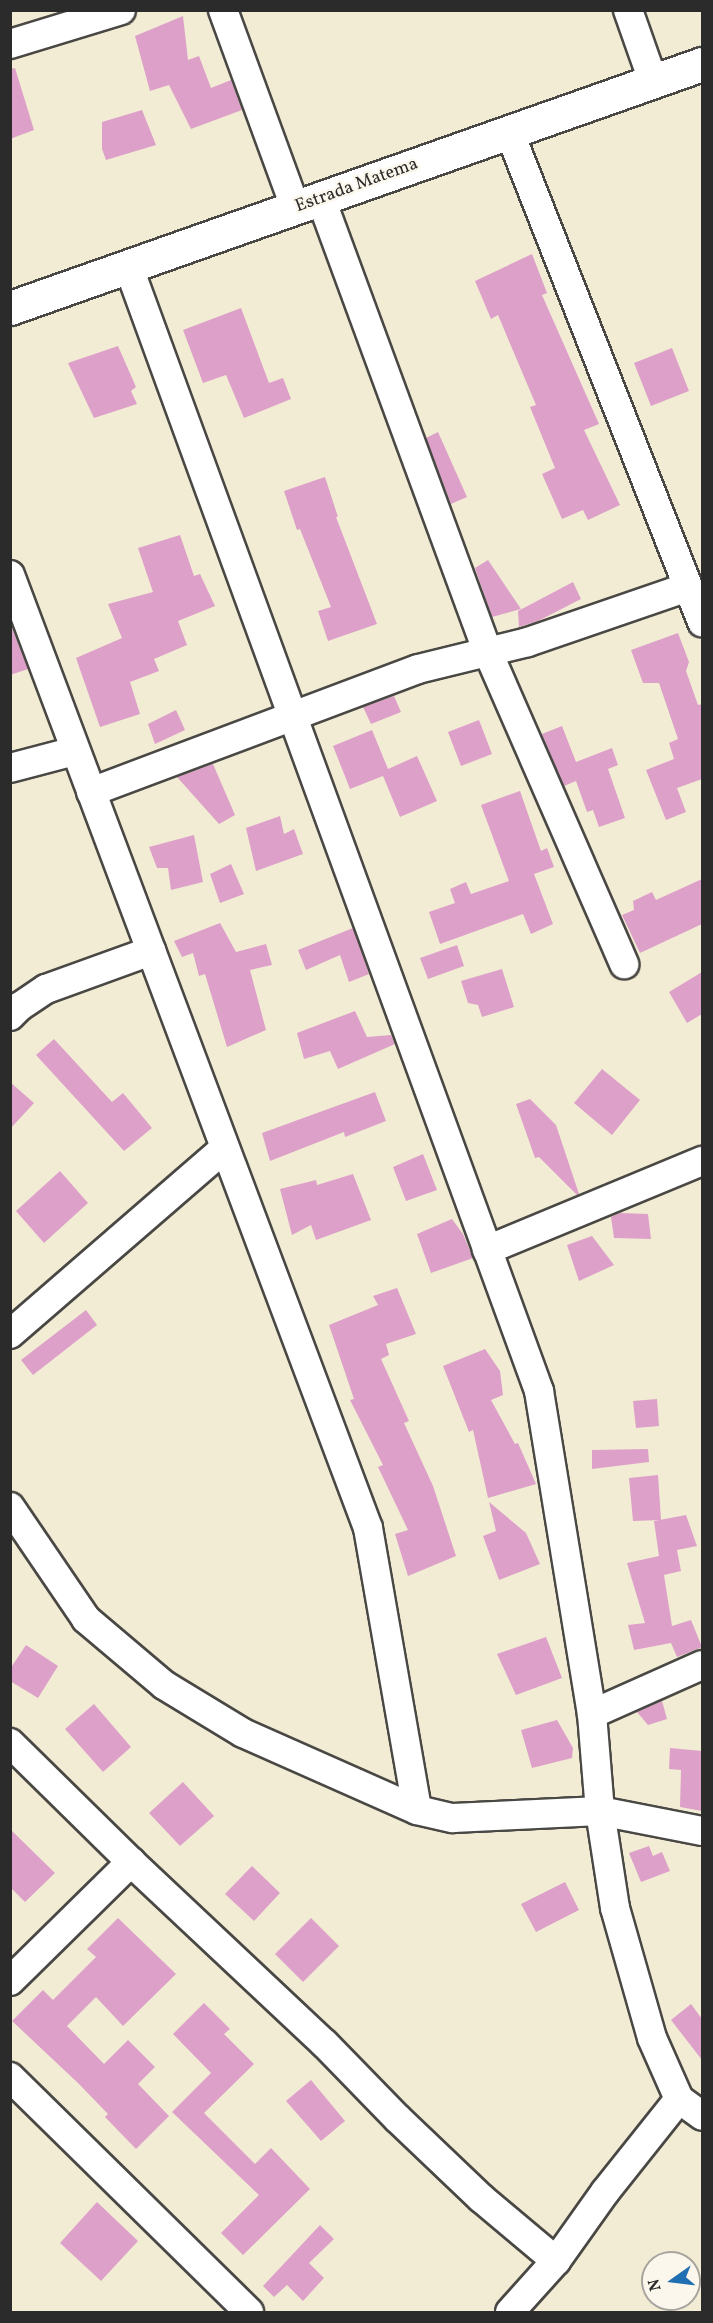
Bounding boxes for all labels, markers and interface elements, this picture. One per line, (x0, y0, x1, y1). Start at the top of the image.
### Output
street label: Estrada Matema (293, 154, 421, 218)
north arrow (641, 2251, 701, 2311)
text: N (643, 2277, 668, 2293)

